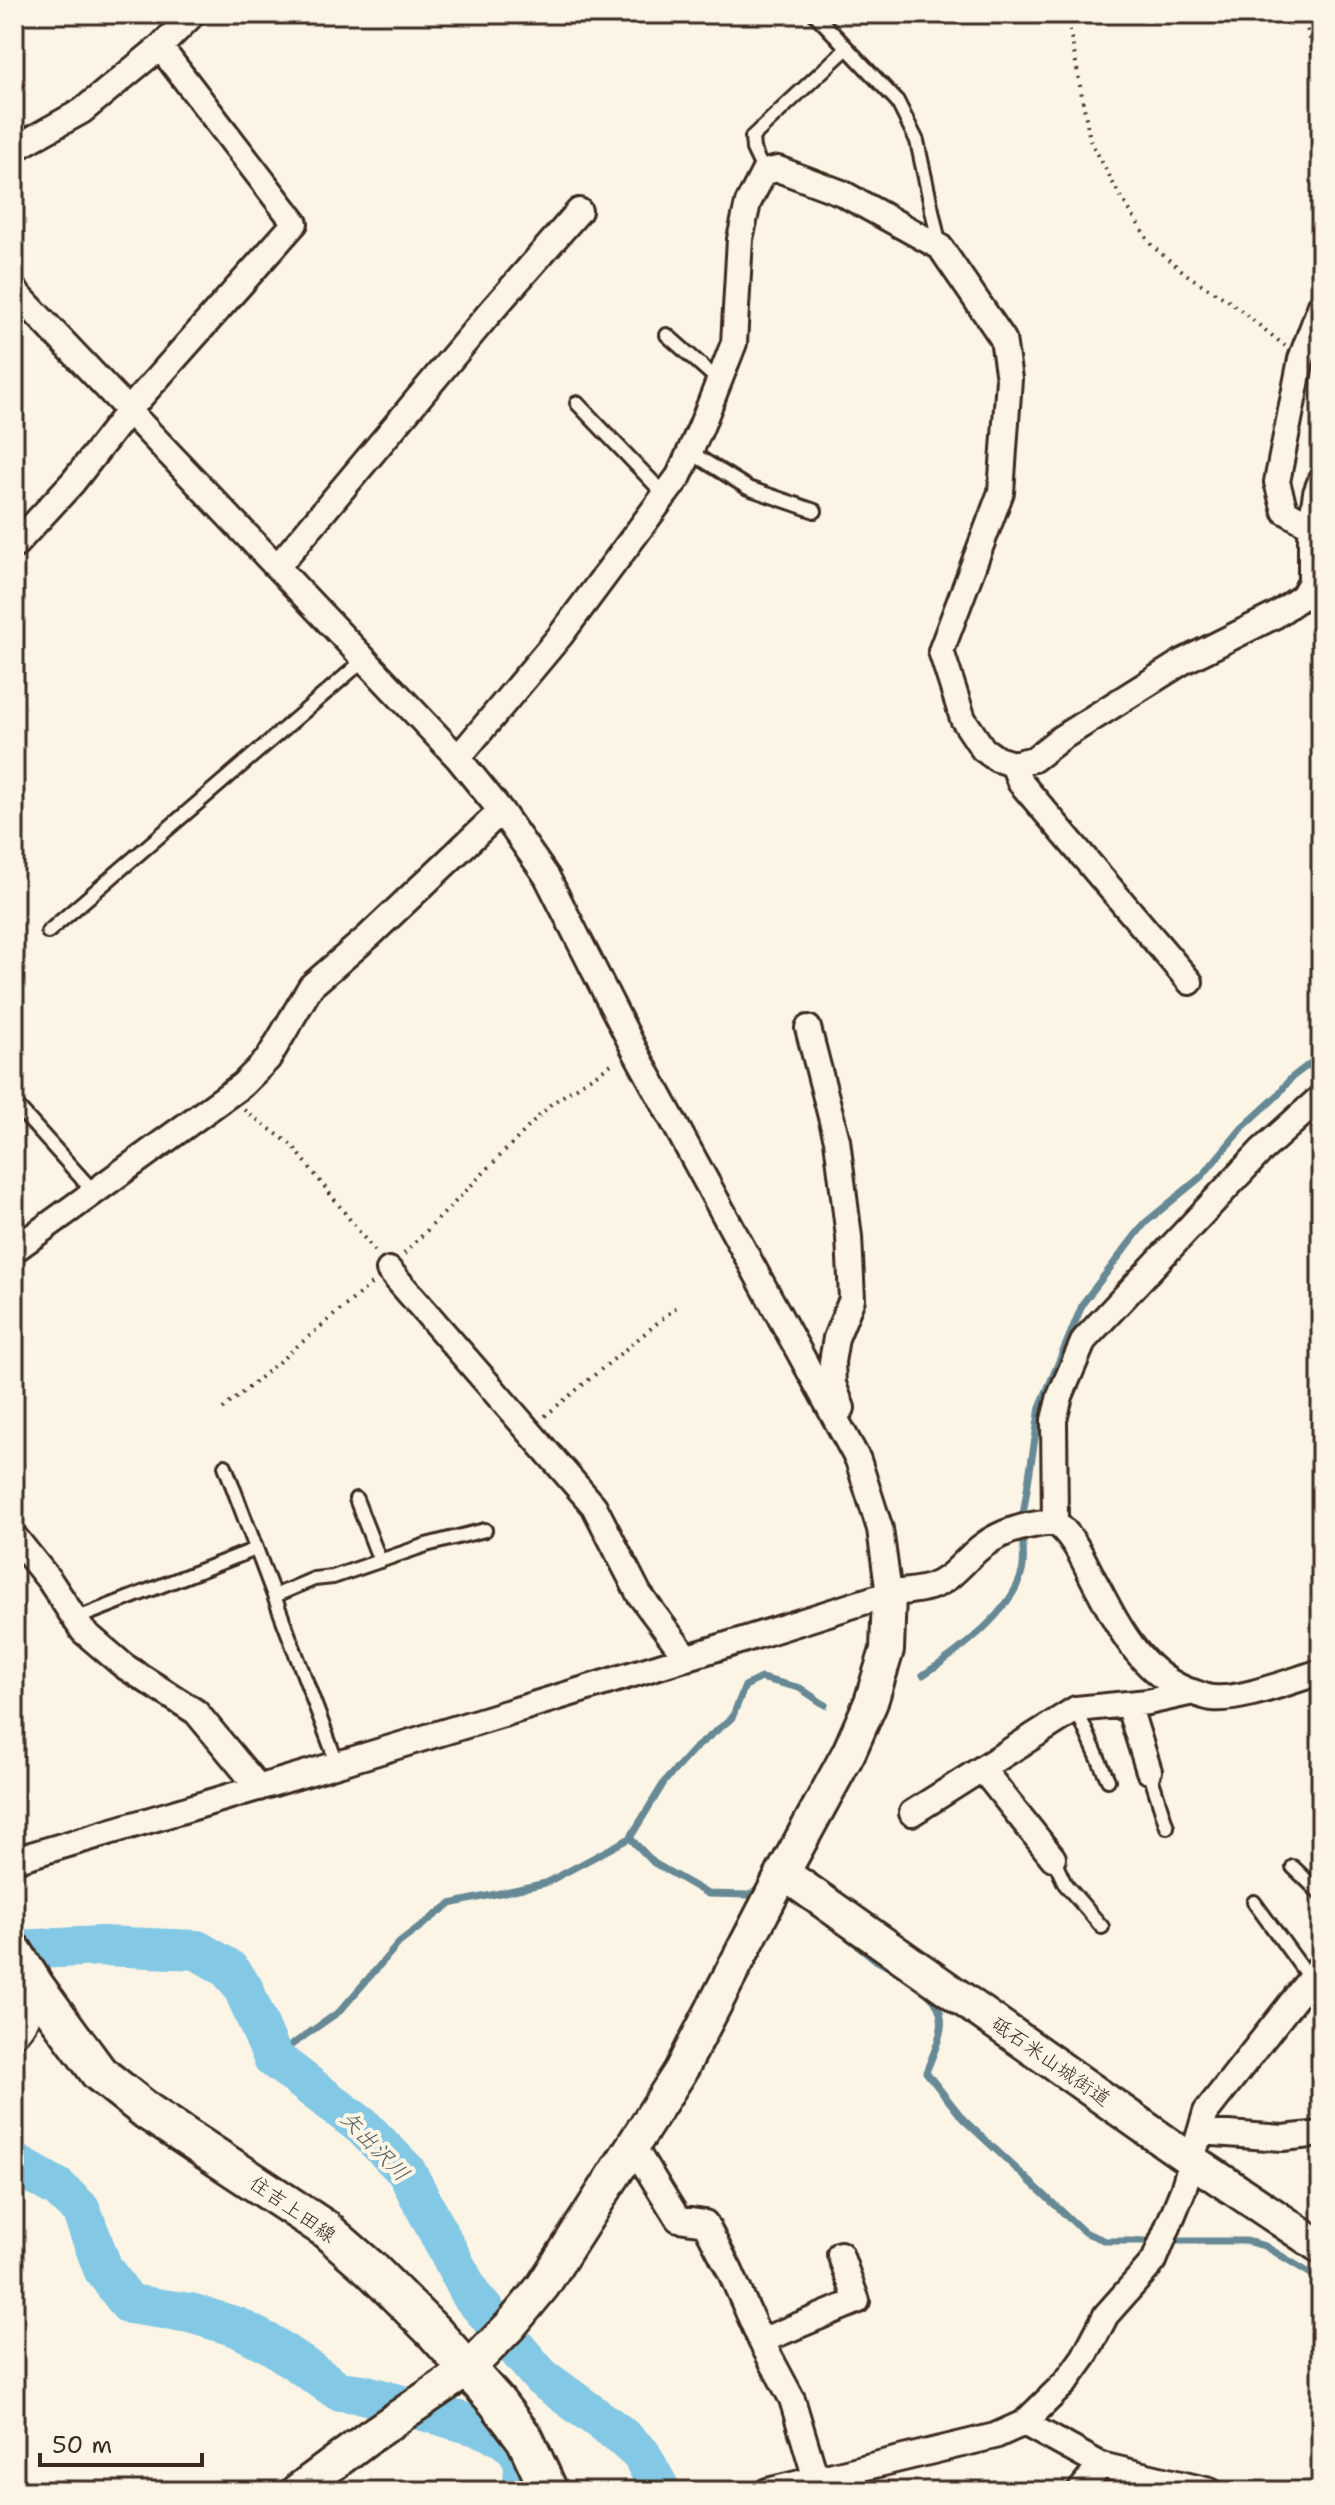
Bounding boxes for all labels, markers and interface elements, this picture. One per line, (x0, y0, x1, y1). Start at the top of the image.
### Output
street label: 砥石米山城街道 (986, 2010, 1116, 2112)
water label: 矢出沢川 (334, 2104, 416, 2188)
street label: 住吉上田線 (245, 2170, 341, 2248)
scale bar (40, 2417, 202, 2467)
text: 50 m (52, 2429, 112, 2461)

